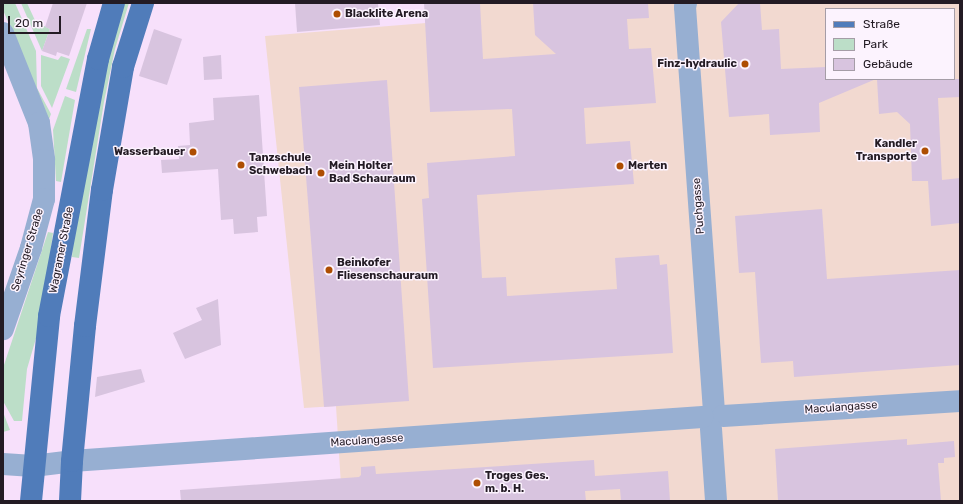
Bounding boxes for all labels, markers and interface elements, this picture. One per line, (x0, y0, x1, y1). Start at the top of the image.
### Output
place label: Blacklite Arena (345, 7, 429, 21)
scale bar (10, 8, 63, 34)
legend (825, 8, 955, 80)
marker: Blacklite Arena (332, 9, 342, 19)
text: 20 m (15, 16, 43, 30)
text: Straße (863, 17, 900, 31)
text: Park (863, 37, 888, 51)
place label: Finz-hydraulic (657, 57, 737, 71)
text: Gebäude (863, 57, 913, 71)
marker: Finz-hydraulic (740, 59, 750, 69)
place label: Kandler Transporte (856, 138, 917, 164)
place label: Wasserbauer (114, 145, 185, 159)
marker: Kandler Transporte (920, 146, 930, 156)
marker: Wasserbauer (188, 147, 198, 157)
place label: Tanzschule Schwebach (249, 152, 312, 178)
place label: Merten (628, 159, 667, 173)
marker: Tanzschule Schwebach (236, 160, 246, 170)
place label: Mein Holter Bad Schauraum (329, 160, 416, 186)
marker: Merten (615, 161, 625, 171)
marker: Mein Holter Bad Schauraum (316, 168, 326, 178)
street label: Puchgasse (690, 177, 708, 235)
street label: Wagramer Straße (47, 205, 77, 295)
street label: Seyringer Straße (9, 207, 47, 293)
place label: Beinkofer Fliesenschauraum (337, 257, 438, 283)
marker: Beinkofer Fliesenschauraum (324, 265, 334, 275)
street label: Maculangasse (804, 399, 878, 417)
street label: Maculangasse (330, 432, 404, 450)
place label: Troges Ges. m. b. H. (485, 470, 549, 496)
marker: Troges Ges. m. b. H. (472, 478, 482, 488)

